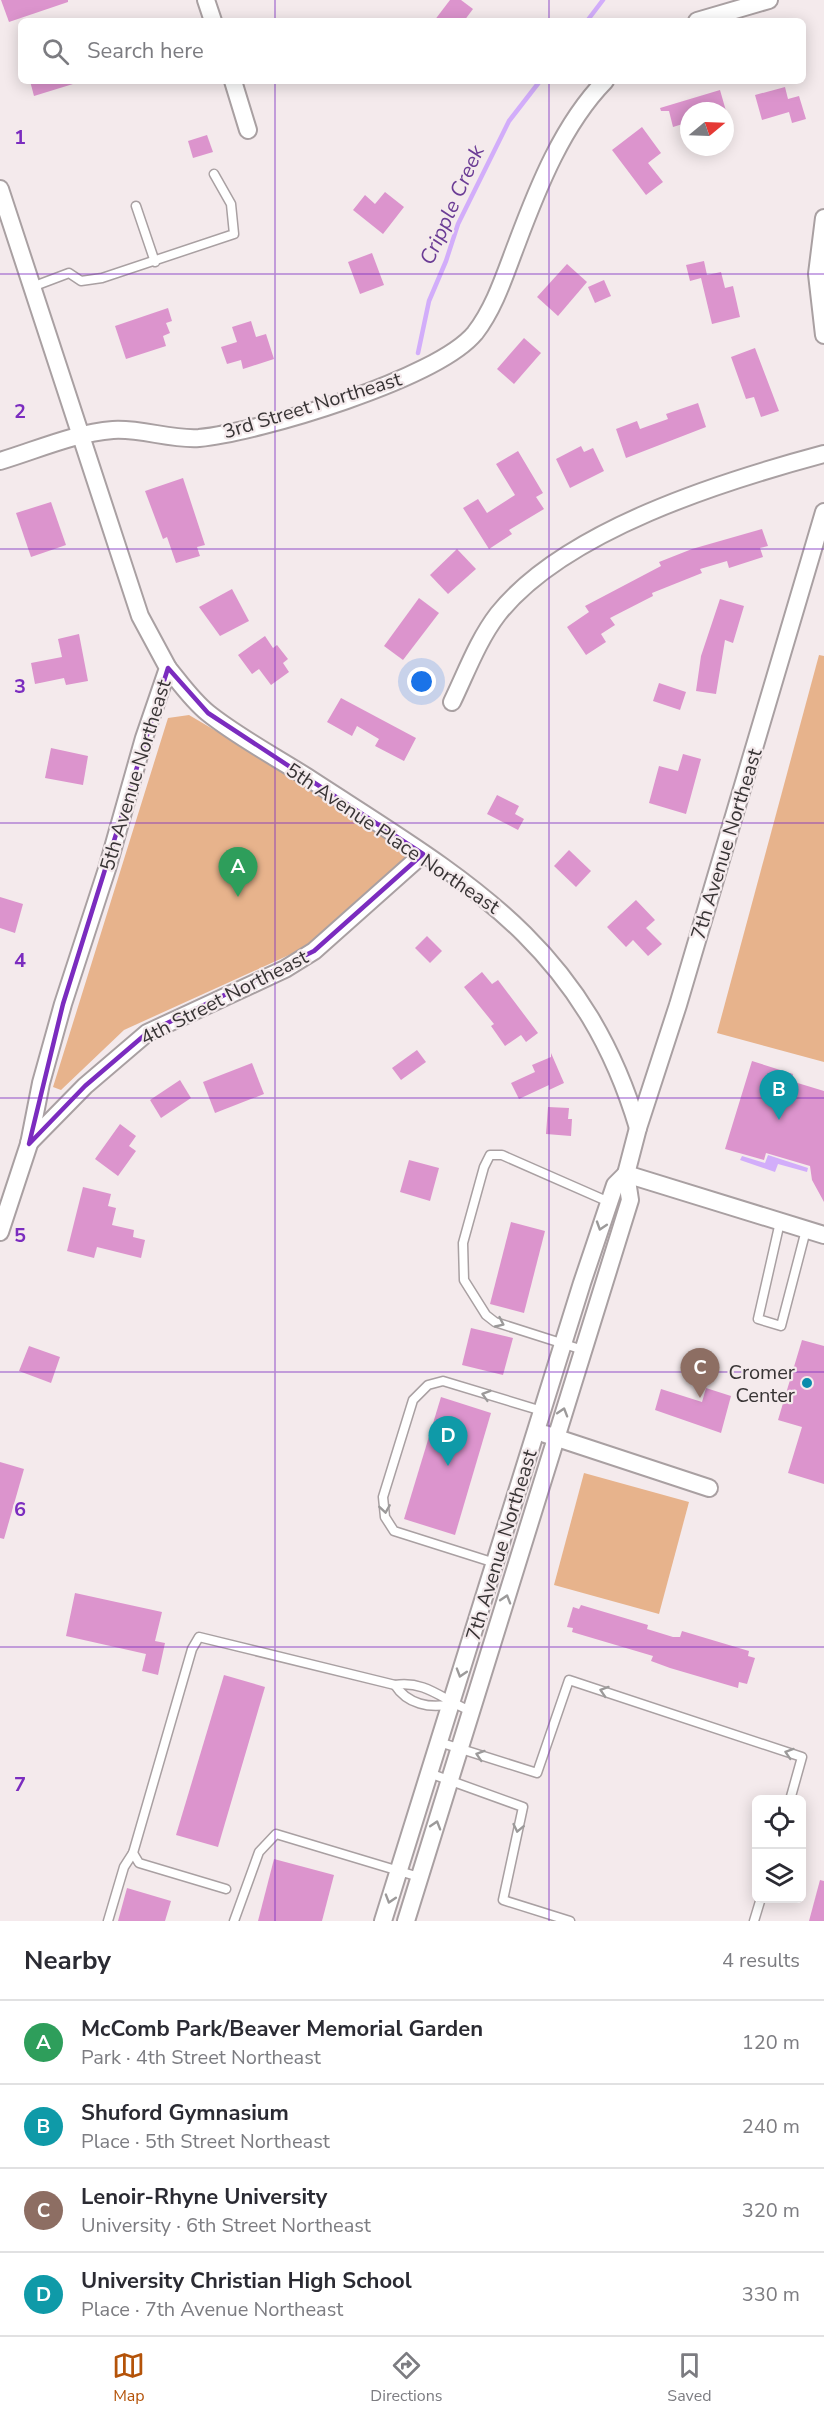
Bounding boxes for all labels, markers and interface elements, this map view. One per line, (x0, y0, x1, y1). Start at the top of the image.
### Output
search box (18, 18, 806, 84)
icon: search (39, 35, 72, 68)
text: Search here (87, 36, 204, 66)
north arrow (680, 102, 734, 156)
text: 1 (14, 124, 26, 151)
water label: Cripple Creek (413, 140, 491, 269)
street label: 3rd Street Northeast (220, 365, 406, 445)
text: 2 (14, 398, 26, 425)
your location (407, 667, 436, 696)
text: 3 (14, 673, 26, 700)
street label: 5th Avenue Northeast (94, 675, 178, 874)
street label: 7th Avenue Northeast (685, 744, 769, 943)
street label: 5th Avenue Place Northeast (281, 757, 506, 921)
pin: A (218, 848, 258, 897)
street label: 4th Street Northeast (136, 943, 314, 1051)
text: 4 (14, 947, 26, 974)
pin: B (760, 1070, 798, 1120)
one-way arrow (596, 1220, 608, 1231)
text: 5 (14, 1222, 26, 1249)
one-way arrow (494, 1316, 505, 1328)
pin: C (680, 1348, 720, 1398)
place label: Cromer Center (728, 1359, 795, 1409)
marker: Cromer Center (800, 1376, 814, 1390)
one-way arrow (481, 1390, 492, 1402)
one-way arrow (556, 1407, 568, 1418)
pin: D (428, 1416, 468, 1466)
street label: 7th Avenue Northeast (460, 1445, 544, 1644)
text: 6 (14, 1496, 26, 1523)
one-way arrow (378, 1504, 391, 1514)
one-way arrow (499, 1594, 511, 1605)
one-way arrow (456, 1667, 469, 1678)
one-way arrow (599, 1686, 610, 1699)
one-way arrow (784, 1747, 795, 1760)
one-way arrow (475, 1750, 486, 1762)
text: 7 (14, 1771, 26, 1798)
map controls (752, 1795, 806, 1903)
button: locate (752, 1795, 806, 1849)
one-way arrow (428, 1820, 441, 1831)
one-way arrow (512, 1823, 525, 1833)
button: layers (752, 1849, 806, 1903)
one-way arrow (385, 1893, 397, 1904)
text: Nearby (24, 1943, 111, 1978)
text: 4 results (722, 1947, 800, 1974)
text: McComb Park/Beaver Memorial Garden (81, 2014, 483, 2044)
text: A (36, 2029, 51, 2056)
text: 120 m (742, 2029, 800, 2056)
text: Park · 4th Street Northeast (81, 2044, 321, 2071)
text: Shuford Gymnasium (81, 2098, 289, 2128)
text: B (37, 2113, 50, 2140)
text: 240 m (742, 2113, 800, 2140)
text: Place · 5th Street Northeast (81, 2128, 330, 2155)
text: Lenoir-Rhyne University (81, 2182, 327, 2212)
text: C (37, 2197, 50, 2224)
text: 320 m (742, 2197, 800, 2224)
text: University · 6th Street Northeast (81, 2212, 371, 2239)
text: University Christian High School (81, 2266, 412, 2296)
text: D (36, 2281, 51, 2308)
text: 330 m (742, 2281, 800, 2308)
text: Place · 7th Avenue Northeast (81, 2296, 343, 2323)
tab: Map (112, 2349, 145, 2407)
tab: Directions (370, 2349, 442, 2407)
tab: Saved (667, 2349, 712, 2407)

